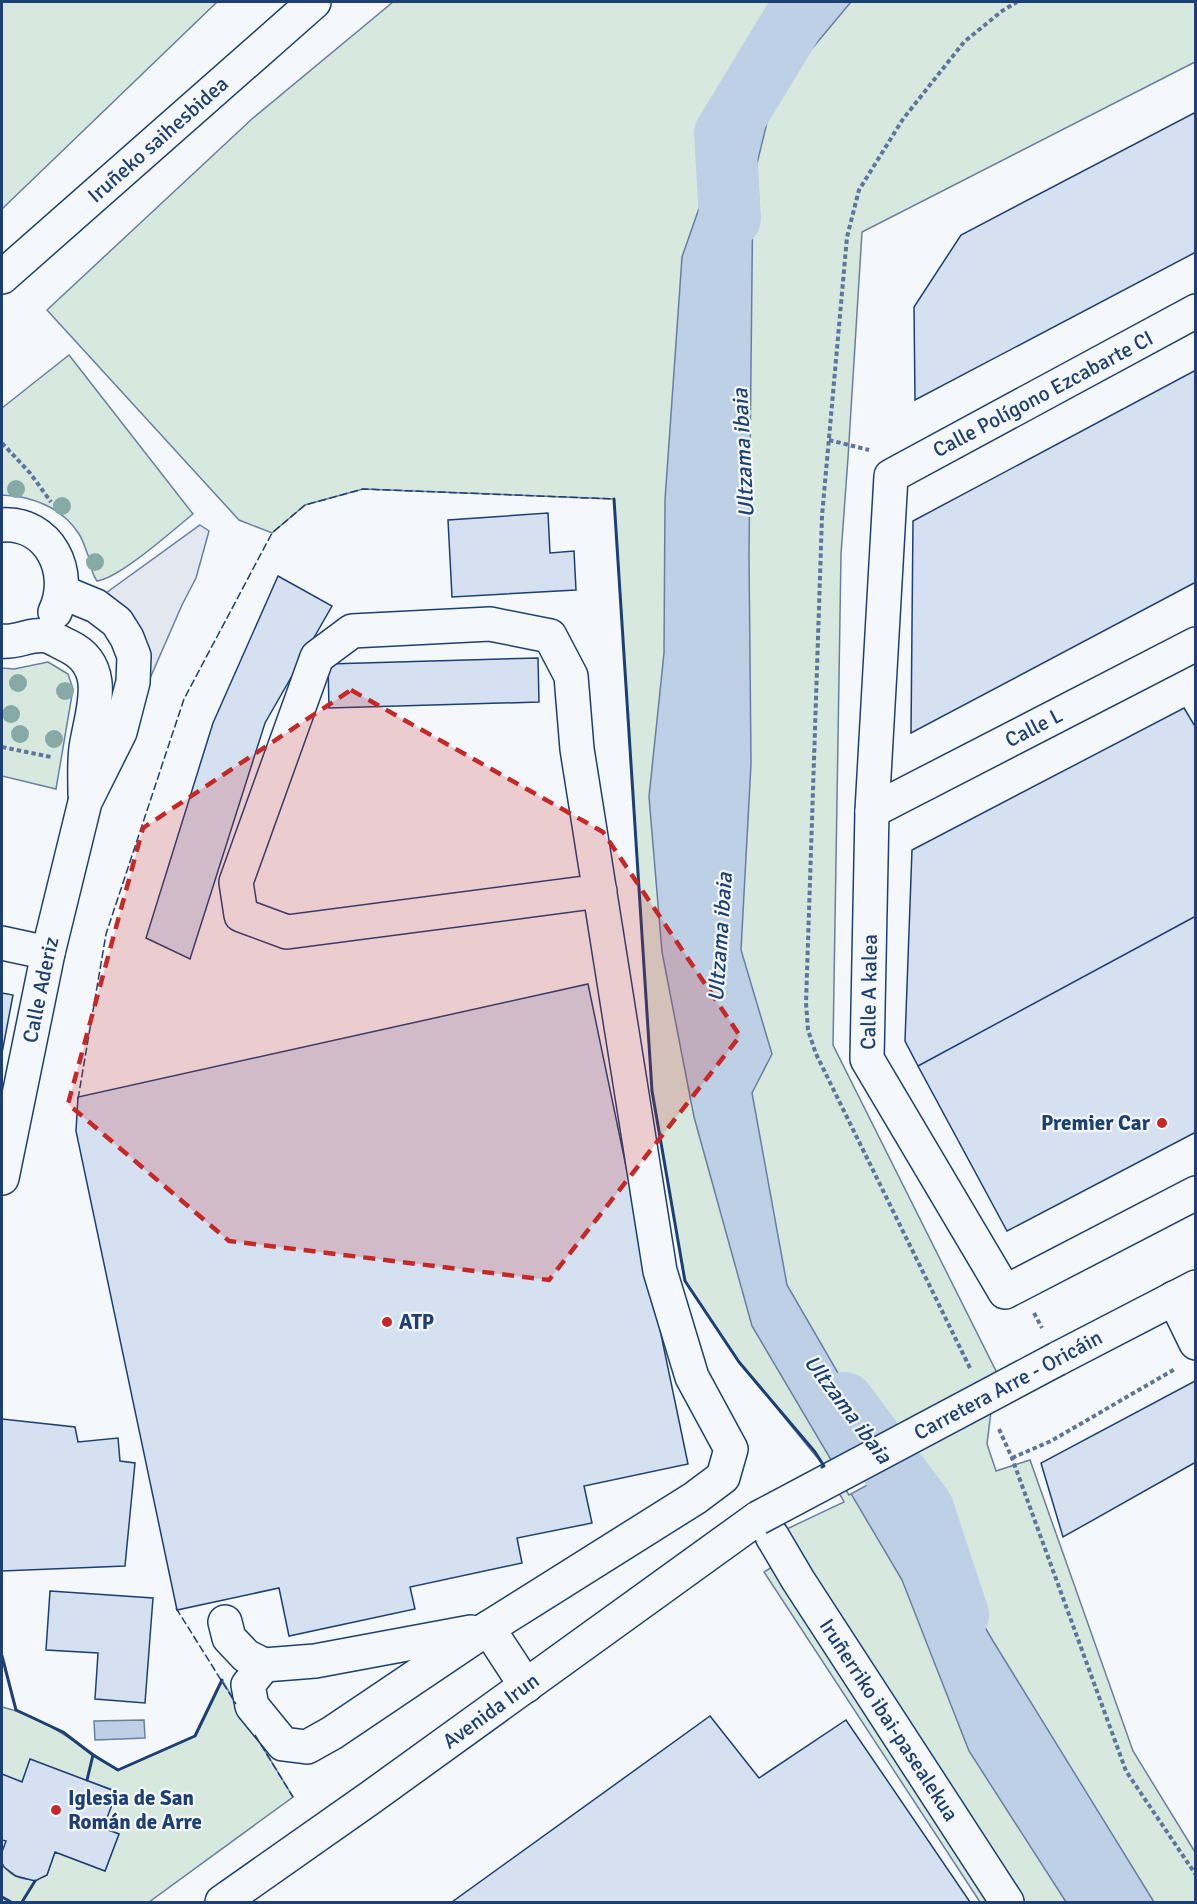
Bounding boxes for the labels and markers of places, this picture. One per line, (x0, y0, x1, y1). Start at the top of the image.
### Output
place label: Premier Car (1041, 1110, 1151, 1136)
marker: Premier Car (1155, 1116, 1169, 1130)
place label: ATP (399, 1309, 434, 1335)
marker: ATP (380, 1315, 394, 1329)
place label: Iglesia de San Román de Arre (68, 1785, 202, 1835)
marker: Iglesia de San Román de Arre (49, 1803, 63, 1817)

